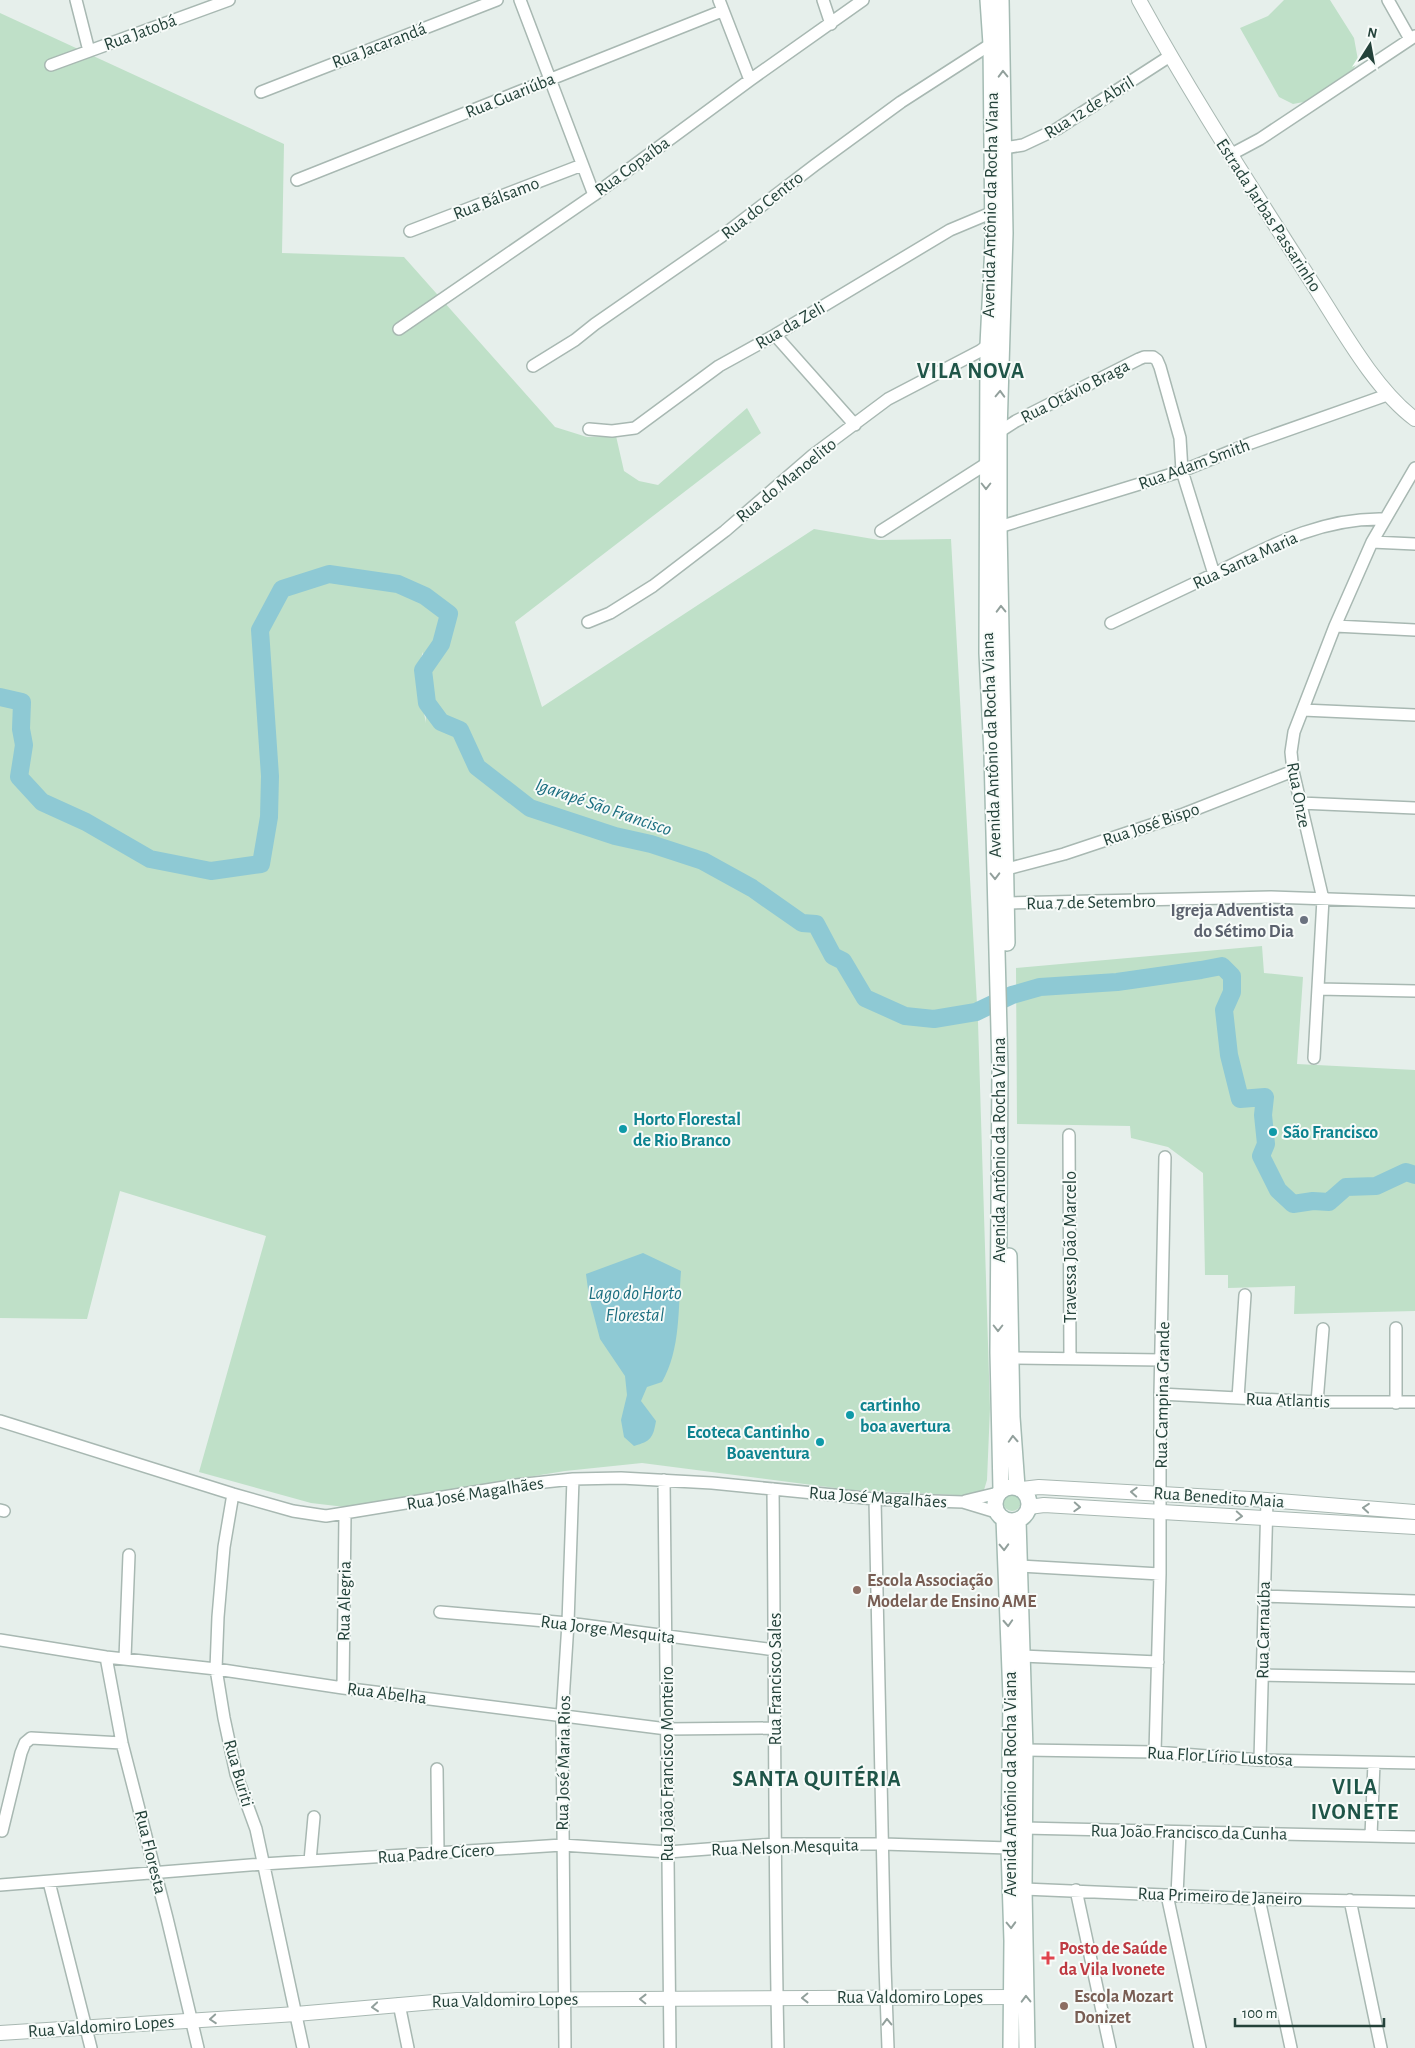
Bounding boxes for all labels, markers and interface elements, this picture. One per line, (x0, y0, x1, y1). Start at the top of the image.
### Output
street label: Rua Jatobá (102, 12, 179, 54)
street label: Rua Jacarandá (330, 20, 429, 72)
north arrow (1345, 20, 1395, 70)
text: N (1366, 25, 1378, 41)
one-way arrow (998, 69, 1008, 77)
street label: Rua Guariúba (463, 70, 558, 122)
street label: Rua 12 de Abril (1041, 73, 1138, 143)
street label: Avenida Antônio da Rocha Viana (980, 92, 1002, 318)
street label: Rua Copaíba (592, 134, 673, 200)
street label: Estrada Jarbas Passarinho (1212, 136, 1324, 295)
street label: Rua do Centro (718, 168, 807, 243)
street label: Rua Bálsamo (451, 174, 542, 224)
street label: Rua da Zeli (753, 299, 828, 353)
street label: Rua Otávio Braga (1018, 357, 1133, 427)
district label: VILA NOVA (917, 360, 1025, 382)
one-way arrow (995, 389, 1005, 397)
street label: Rua do Manoelito (733, 435, 840, 526)
street label: Rua Adam Smith (1136, 436, 1252, 493)
one-way arrow (981, 482, 991, 490)
street label: Rua Santa Maria (1190, 529, 1301, 593)
one-way arrow (996, 604, 1006, 612)
street label: Avenida Antônio da Rocha Viana (979, 632, 1005, 858)
street label: Rua Onze (1283, 761, 1313, 829)
water label: Igarapé São Francisco (533, 775, 674, 840)
street label: Rua José Bispo (1101, 800, 1202, 850)
one-way arrow (990, 872, 1000, 880)
street label: Rua 7 de Setembro (1026, 893, 1156, 913)
place label: Igreja Adventista do Sétimo Dia (1171, 902, 1294, 941)
marker: Igreja Adventista do Sétimo Dia (1298, 914, 1310, 926)
street label: Avenida Antônio da Rocha Viana (991, 1037, 1009, 1263)
place label: Horto Florestal de Rio Branco (633, 1111, 741, 1150)
marker: Horto Florestal de Rio Branco (617, 1123, 629, 1135)
place label: São Francisco (1283, 1124, 1378, 1142)
marker: São Francisco (1267, 1126, 1279, 1138)
street label: Travessa João Marcelo (1062, 1171, 1080, 1323)
water label: Lago do Horto Florestal (588, 1284, 682, 1325)
street label: Rua Campina Grande (1153, 1321, 1173, 1469)
one-way arrow (993, 1325, 1003, 1333)
street label: Rua Atlantis (1245, 1391, 1331, 1411)
place label: cartinho boa avertura (860, 1397, 951, 1436)
marker: cartinho boa avertura (844, 1409, 856, 1421)
place label: Ecoteca Cantinho Boaventura (687, 1424, 810, 1463)
one-way arrow (1008, 1434, 1019, 1442)
marker: Ecoteca Cantinho Boaventura (814, 1436, 826, 1448)
street label: Rua José Magalhães (405, 1474, 545, 1514)
street label: Rua José Magalhães (808, 1484, 948, 1512)
street label: Rua Benedito Maia (1153, 1484, 1285, 1512)
one-way arrow (1130, 1486, 1138, 1497)
one-way arrow (1073, 1501, 1081, 1512)
one-way arrow (1362, 1503, 1370, 1514)
one-way arrow (1236, 1511, 1244, 1522)
one-way arrow (999, 1543, 1009, 1551)
street label: Rua Alegria (335, 1561, 355, 1641)
place label: Escola Associação Modelar de Ensino AME (867, 1572, 1036, 1611)
street label: Rua Carnaúba (1254, 1581, 1274, 1679)
marker: Escola Associação Modelar de Ensino AME (851, 1584, 863, 1596)
street label: Rua Jorge Mesquita (540, 1613, 676, 1647)
street label: Rua Francisco Sales (767, 1613, 785, 1745)
one-way arrow (1002, 1619, 1013, 1627)
street label: Rua João Francisco Monteiro (659, 1666, 677, 1862)
street label: Avenida Antônio da Rocha Viana (1002, 1671, 1020, 1897)
street label: Rua Abelha (346, 1680, 428, 1708)
street label: Rua José Maria Rios (554, 1695, 574, 1831)
street label: Rua Buriti (220, 1738, 256, 1809)
street label: Rua Flor Lírio Lustosa (1146, 1744, 1293, 1770)
district label: SANTA QUITÉRIA (732, 1765, 902, 1791)
district label: VILA IVONETE (1311, 1776, 1399, 1823)
street label: Rua Floresta (131, 1808, 169, 1896)
street label: Rua João Francisco da Cunha (1090, 1822, 1288, 1844)
street label: Rua Nelson Mesquita (711, 1836, 859, 1860)
street label: Rua Padre Cícero (377, 1841, 495, 1867)
street label: Rua Primeiro de Janeiro (1137, 1885, 1303, 1909)
one-way arrow (1006, 1921, 1017, 1929)
place label: Posto de Saúde da Vila Ivonete (1059, 1940, 1167, 1979)
marker: Posto de Saúde da Vila Ivonete (1041, 1951, 1055, 1965)
place label: Escola Mozart Donizet (1074, 1988, 1173, 2027)
street label: Rua Valdomiro Lopes (837, 1989, 983, 2007)
street label: Rua Valdomiro Lopes (432, 1991, 578, 2011)
one-way arrow (801, 1993, 808, 2003)
one-way arrow (638, 1994, 646, 2004)
one-way arrow (1021, 1995, 1031, 2003)
scale bar (1235, 1996, 1384, 2028)
marker: Escola Mozart Donizet (1058, 2000, 1070, 2012)
one-way arrow (371, 2001, 379, 2012)
text: 100 m (1242, 2006, 1277, 2021)
street label: Rua Valdomiro Lopes (27, 2013, 175, 2041)
one-way arrow (209, 2014, 217, 2025)
one-way arrow (882, 2018, 892, 2026)

